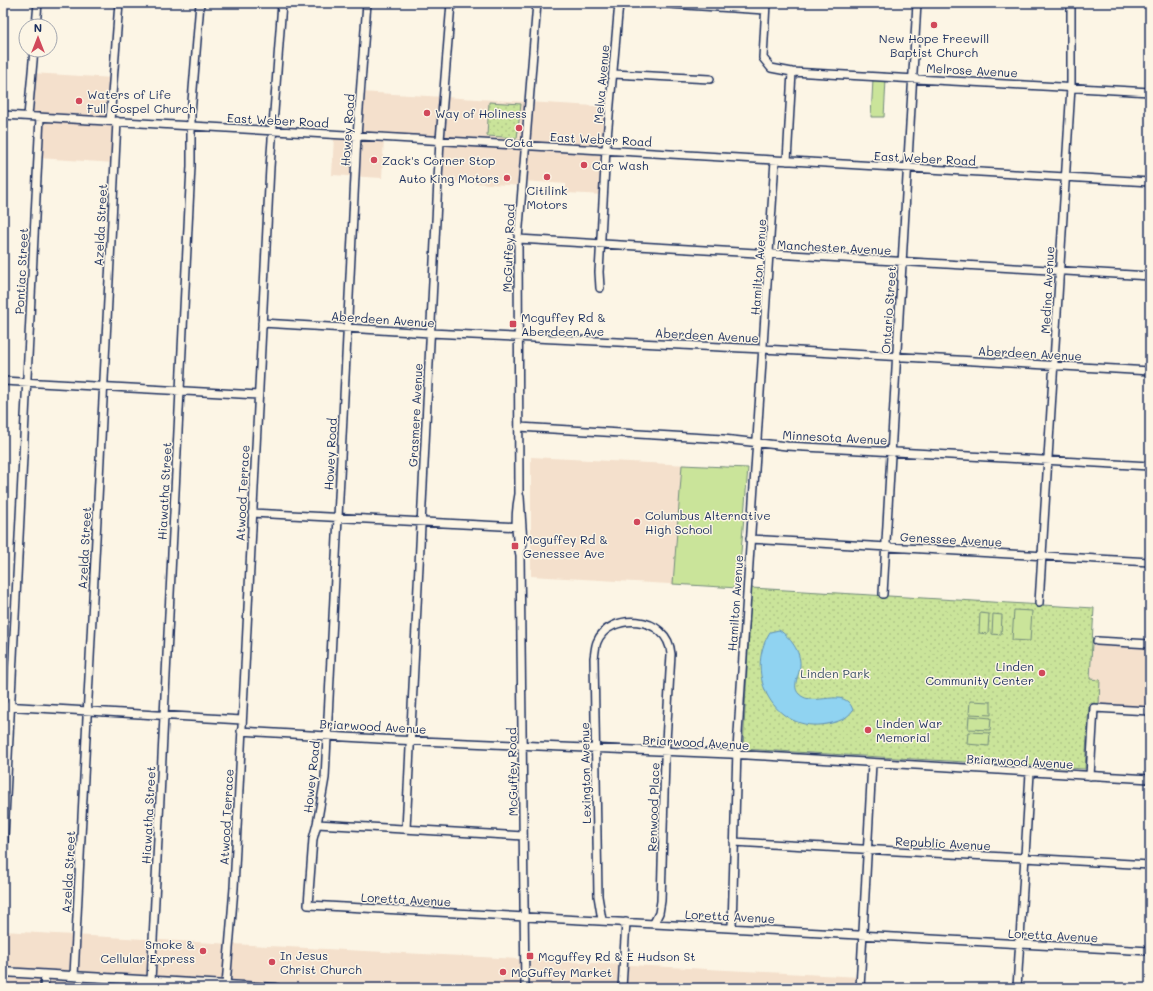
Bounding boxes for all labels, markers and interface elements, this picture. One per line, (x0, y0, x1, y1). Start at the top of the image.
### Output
north arrow (18, 18, 58, 58)
text: N (34, 20, 42, 35)
marker: New Hope Freewill Baptist Church (929, 20, 939, 30)
place label: New Hope Freewill Baptist Church (879, 30, 989, 60)
street label: Melva Avenue (590, 44, 612, 124)
street label: Melrose Avenue (926, 60, 1018, 80)
place label: Waters of Life Full Gospel Church (87, 86, 196, 116)
street label: Howey Road (336, 93, 358, 167)
marker: Waters of Life Full Gospel Church (74, 96, 84, 106)
place label: Way of Holiness (435, 105, 527, 121)
marker: Way of Holiness (422, 108, 432, 118)
street label: East Weber Road (227, 109, 330, 131)
marker: Cota (514, 123, 524, 133)
street label: East Weber Road (550, 128, 653, 150)
place label: Cota (505, 134, 533, 150)
street label: East Weber Road (874, 147, 977, 169)
place label: Zack's Corner Stop (382, 152, 496, 168)
marker: Zack's Corner Stop (369, 155, 379, 165)
place label: Car Wash (592, 157, 649, 173)
marker: Car Wash (579, 160, 589, 170)
place label: Auto King Motors (399, 170, 499, 186)
marker: Citilink Motors (542, 172, 552, 182)
marker: Auto King Motors (502, 173, 512, 183)
place label: Citilink Motors (527, 182, 568, 212)
street label: Azelda Street (90, 183, 110, 267)
street label: McGuffey Road (498, 203, 518, 293)
street label: Hamilton Avenue (747, 218, 769, 316)
street label: Pontiac Street (11, 227, 31, 315)
street label: Manchester Avenue (776, 236, 892, 258)
street label: Medina Avenue (1037, 246, 1057, 334)
street label: Ontario Street (877, 266, 899, 354)
street label: Aberdeen Avenue (331, 307, 435, 331)
place label: Mcguffey Rd & Aberdeen Ave (521, 309, 606, 339)
marker: Mcguffey Rd & Aberdeen Ave (508, 319, 518, 329)
street label: Aberdeen Avenue (655, 324, 759, 346)
street label: Aberdeen Avenue (978, 342, 1082, 364)
street label: Grasmere Avenue (404, 363, 426, 467)
street label: Howey Road (320, 417, 340, 491)
street label: Minnesota Avenue (782, 426, 888, 448)
street label: Hiawatha Street (153, 442, 175, 540)
street label: Atwood Terrace (231, 444, 253, 542)
street label: Azelda Street (74, 506, 94, 590)
place label: Columbus Alternative High School (645, 507, 771, 537)
marker: Columbus Alternative High School (632, 517, 642, 527)
street label: Genessee Avenue (900, 528, 1002, 550)
place label: Mcguffey Rd & Genessee Ave (523, 531, 608, 561)
marker: Mcguffey Rd & Genessee Ave (510, 541, 520, 551)
street label: Hamilton Avenue (724, 554, 746, 652)
place label: Linden Community Center (926, 658, 1034, 688)
park label: Linden Park (800, 665, 870, 681)
marker: Linden Community Center (1037, 668, 1047, 678)
street label: Briarwood Avenue (319, 715, 427, 737)
place label: Linden War Memorial (876, 715, 942, 745)
street label: Lexington Avenue (576, 722, 594, 824)
marker: Linden War Memorial (863, 725, 873, 735)
street label: McGuffey Road (503, 727, 521, 817)
street label: Briarwood Avenue (642, 731, 750, 753)
street label: Howey Road (299, 740, 323, 814)
street label: Briarwood Avenue (966, 750, 1074, 772)
street label: Renwood Place (643, 762, 663, 852)
street label: Hiawatha Street (137, 766, 159, 864)
street label: Atwood Terrace (215, 768, 237, 866)
street label: Azelda Street (58, 830, 78, 914)
street label: Republic Avenue (895, 833, 991, 853)
street label: Loretta Avenue (361, 889, 451, 909)
street label: Loretta Avenue (685, 906, 775, 926)
street label: Loretta Avenue (1008, 925, 1098, 945)
place label: Smoke & Cellular Express (101, 936, 195, 966)
marker: Smoke & Cellular Express (198, 946, 208, 956)
place label: In Jesus Christ Church (280, 947, 362, 977)
place label: Mcguffey Rd & E Hudson St (538, 948, 696, 964)
marker: Mcguffey Rd & E Hudson St (525, 951, 535, 961)
marker: In Jesus Christ Church (267, 957, 277, 967)
place label: McGuffey Market (511, 964, 612, 980)
marker: McGuffey Market (498, 967, 508, 977)

